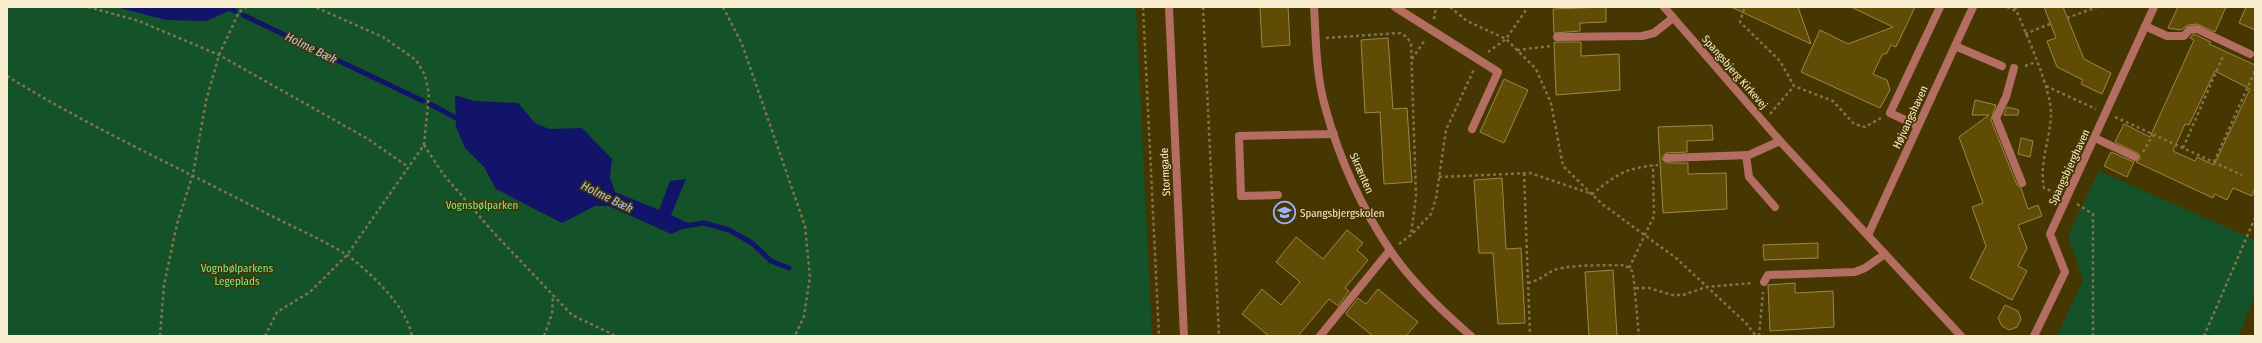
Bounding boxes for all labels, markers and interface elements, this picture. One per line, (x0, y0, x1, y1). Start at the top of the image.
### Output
water label: Holme Bæk (283, 29, 339, 67)
street label: Spangsbjerg Kirkevej (1699, 33, 1770, 112)
street label: Højvangshaven (1890, 84, 1931, 151)
street label: Spangsbjerghaven (2046, 127, 2093, 207)
street label: Stormgade (1158, 147, 1173, 197)
street label: Skrænten (1347, 151, 1376, 195)
water label: Holme Bæk (579, 178, 635, 216)
park label: Vognsbølparken (446, 199, 518, 212)
school or university icon: Spangsbjergskolen (1272, 200, 1298, 226)
place label: Spangsbjergskolen (1300, 207, 1385, 220)
park label: Vognbølparkens Legeplads (201, 262, 274, 288)

